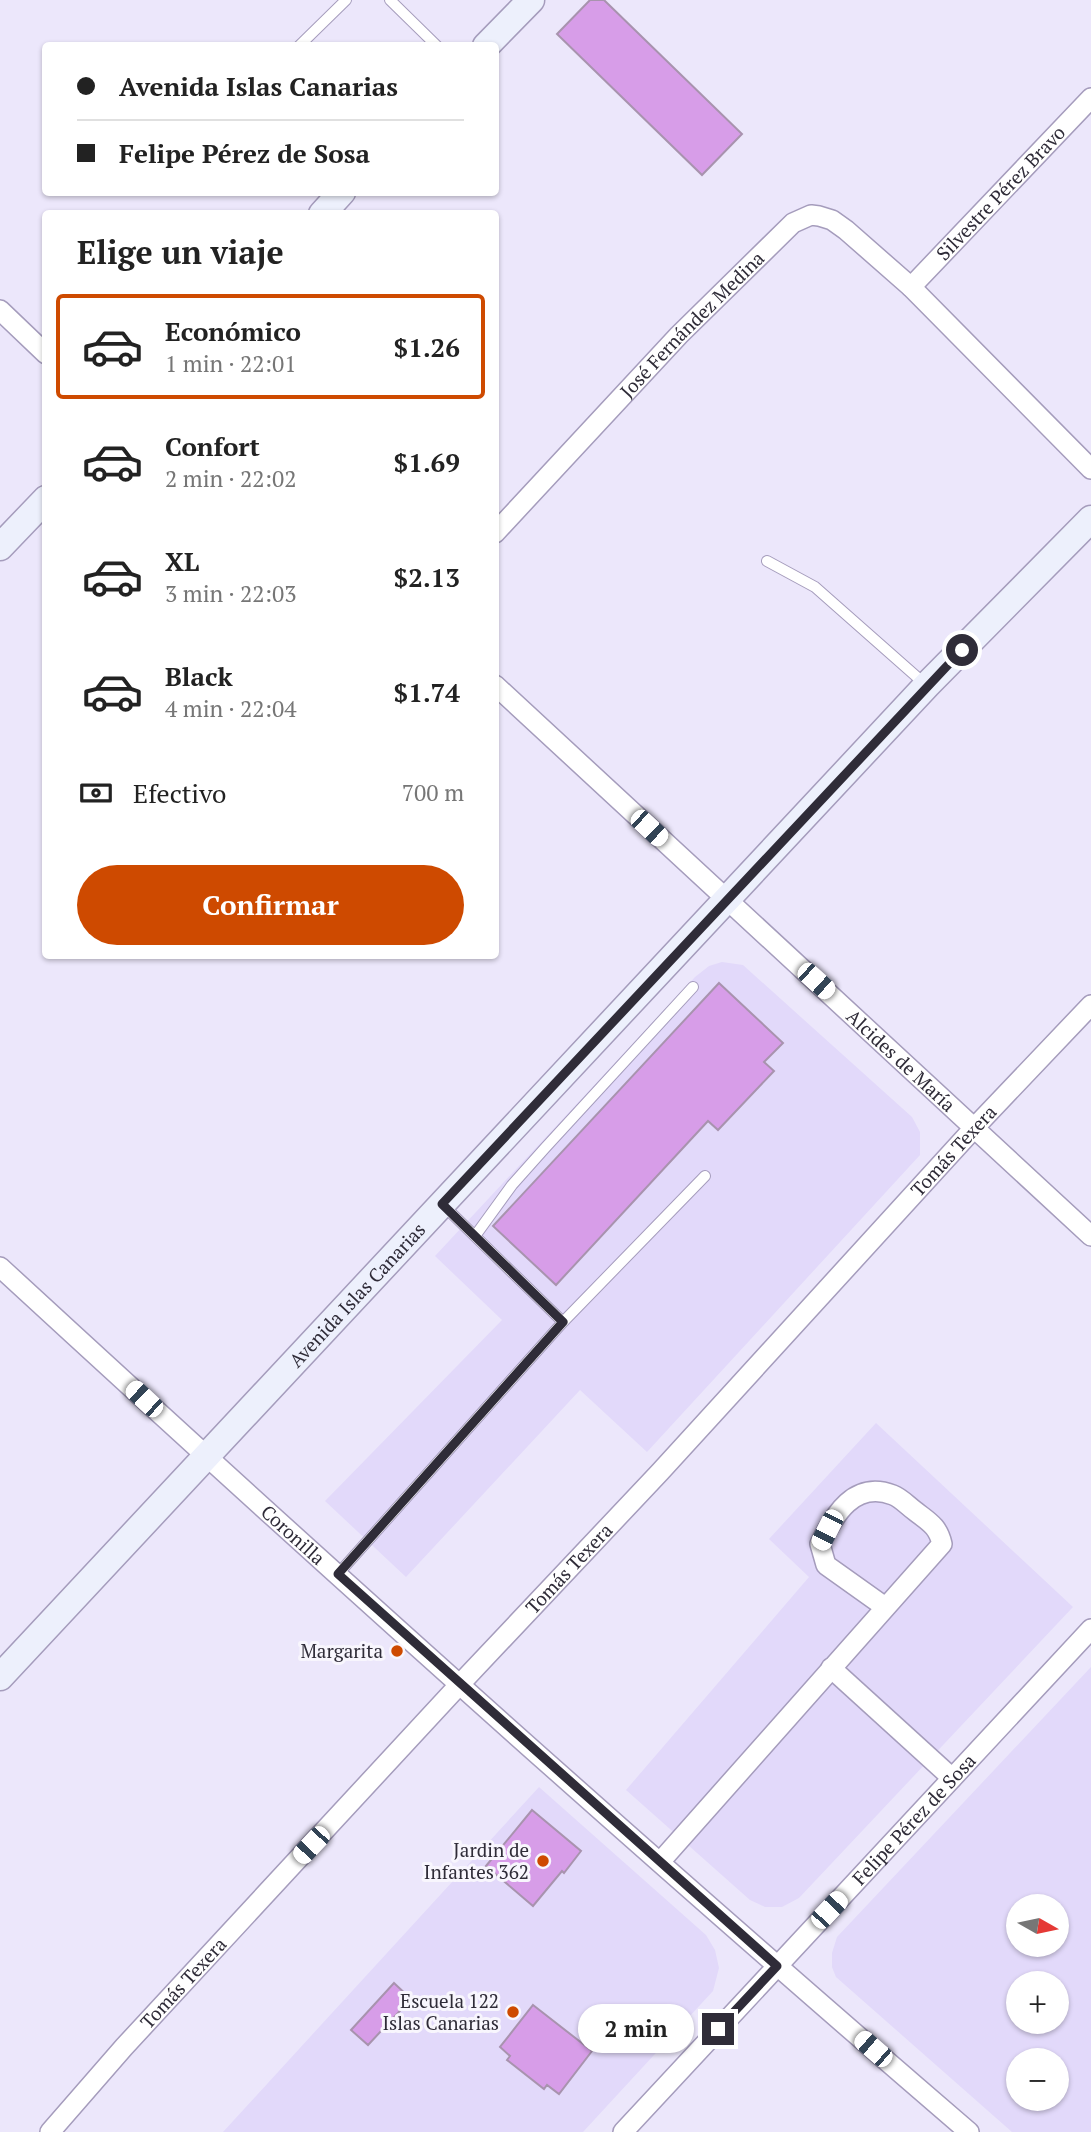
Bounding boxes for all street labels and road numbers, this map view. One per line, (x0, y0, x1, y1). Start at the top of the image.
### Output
street label: Silvestre Pérez Bravo (930, 120, 1070, 265)
street label: José Fernández Medina (614, 245, 769, 403)
street label: Alcides de María (842, 1003, 961, 1117)
street label: Tomás Texera (905, 1099, 1002, 1201)
street label: Avenida Islas Canarias (283, 1217, 430, 1372)
street label: Coronilla (256, 1499, 331, 1570)
street label: Tomás Texera (520, 1517, 618, 1619)
street label: Felipe Pérez de Sosa (846, 1748, 981, 1890)
street label: Tomás Texera (134, 1931, 232, 2034)

